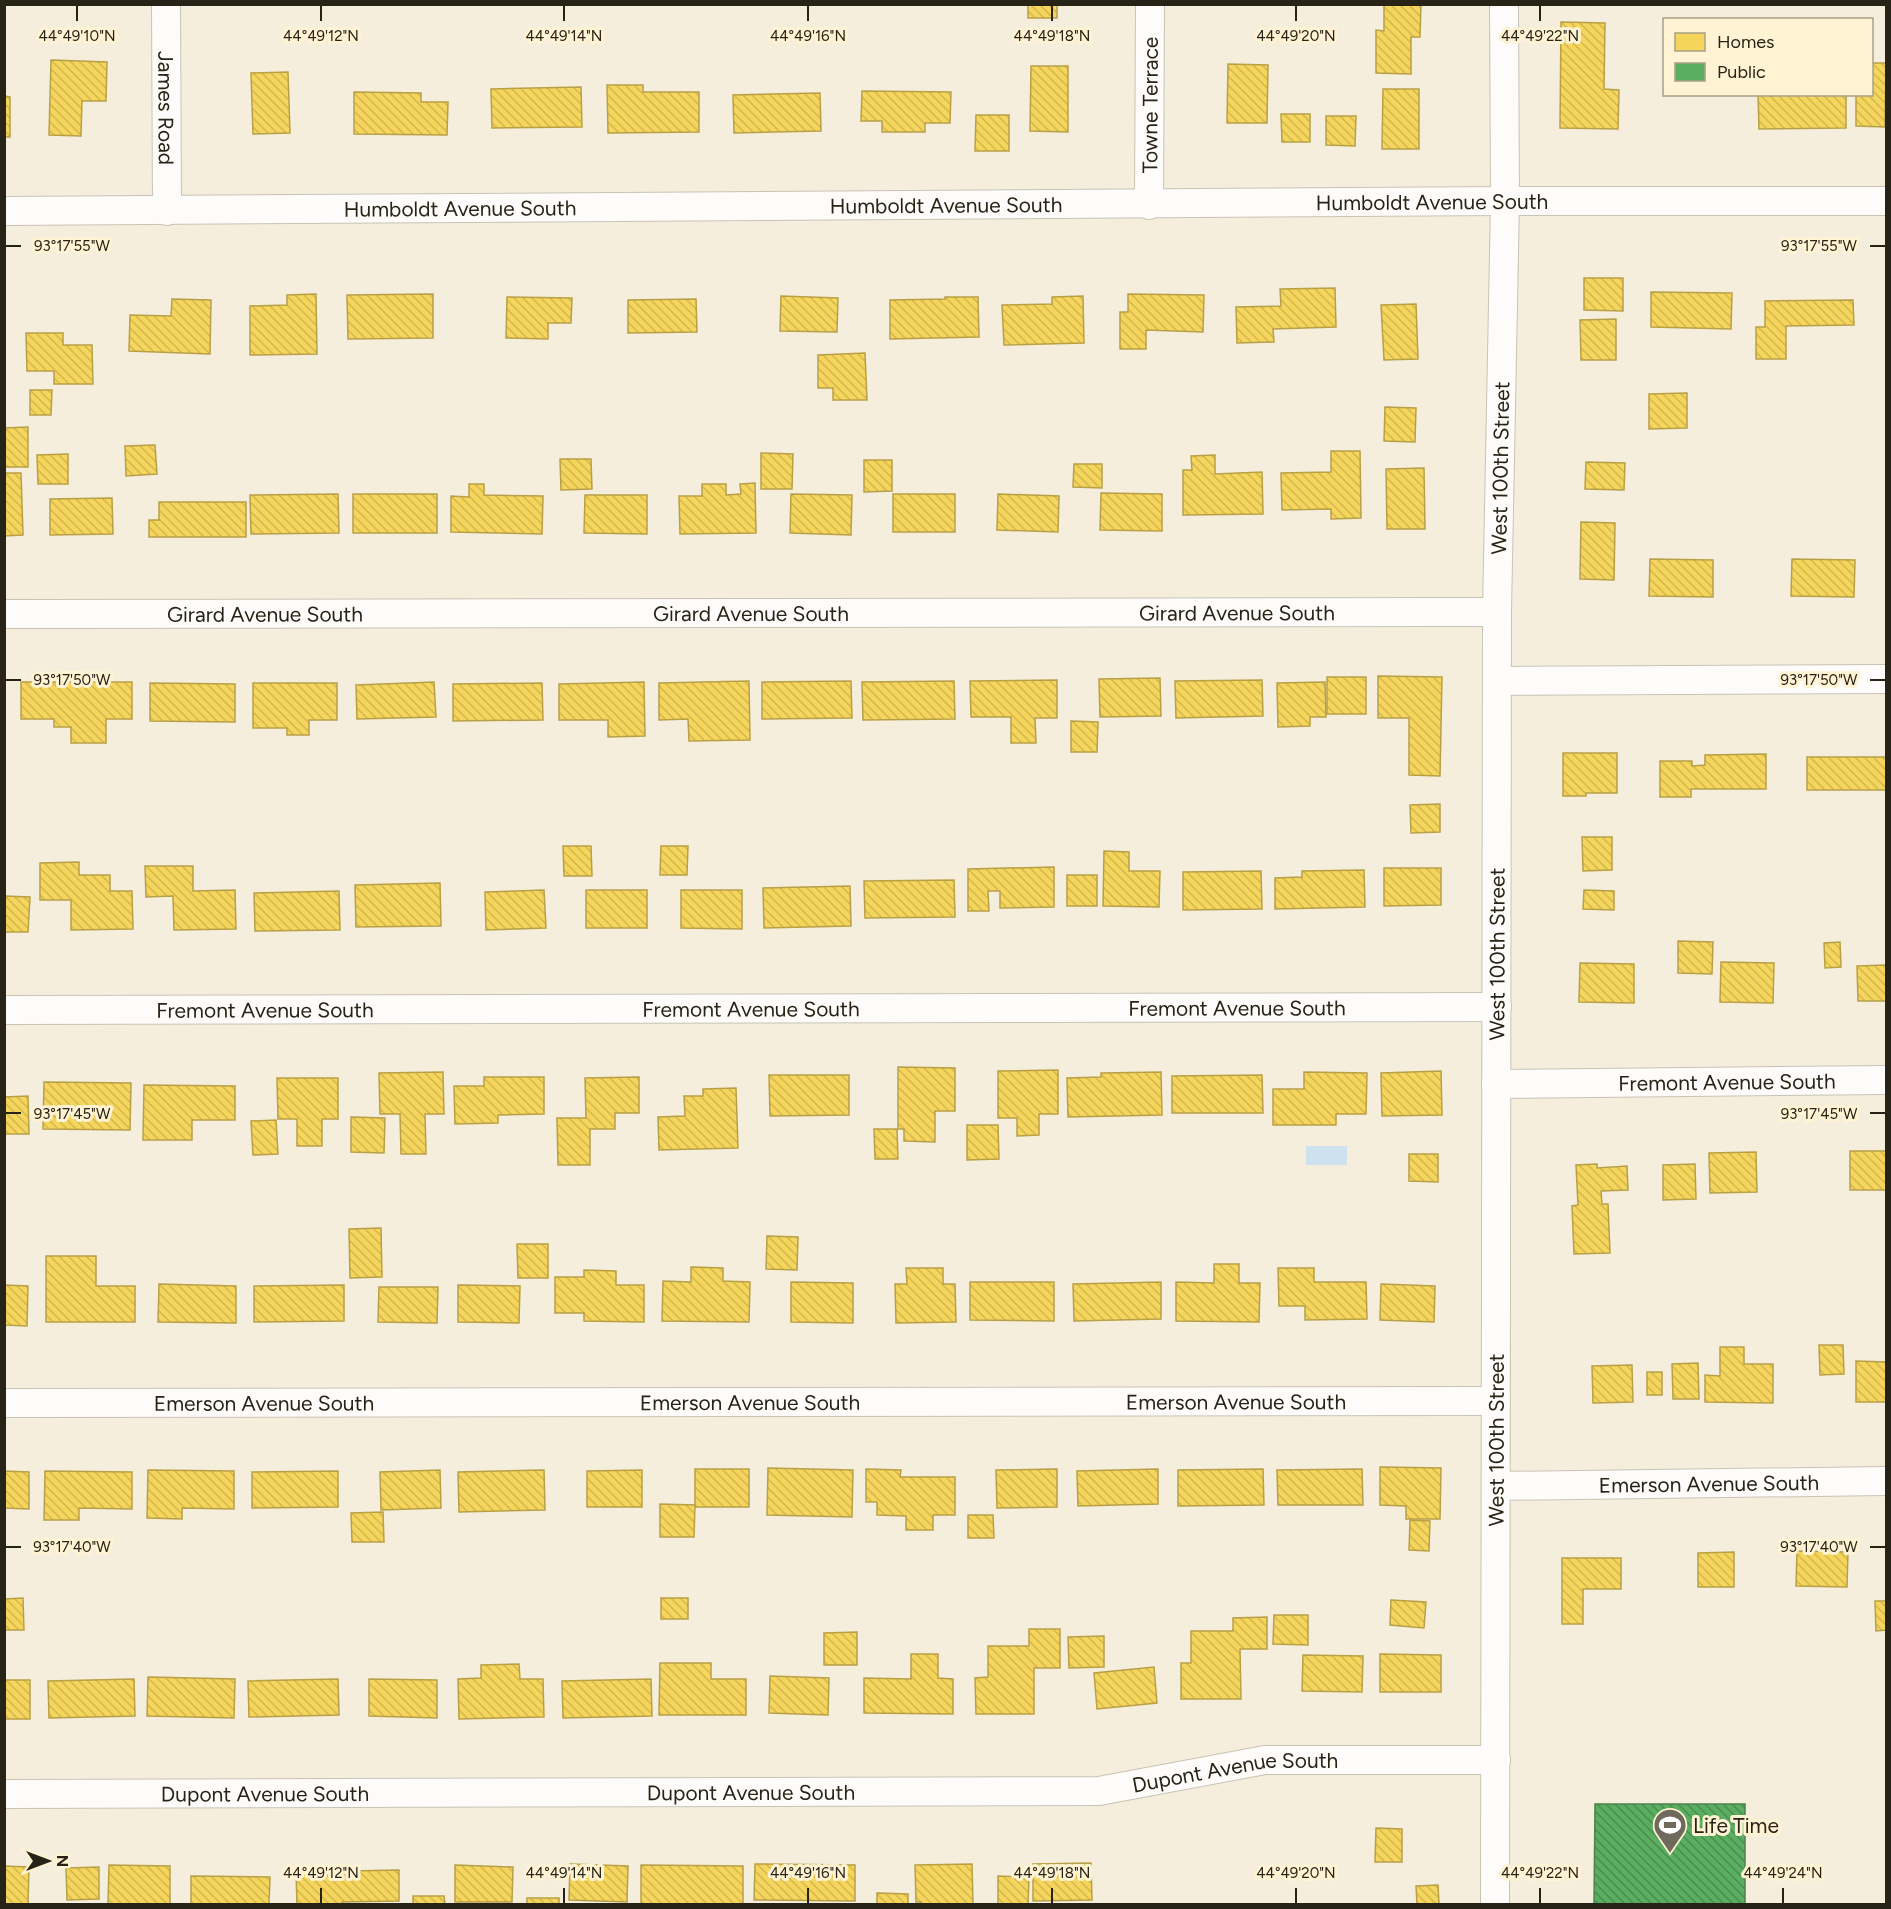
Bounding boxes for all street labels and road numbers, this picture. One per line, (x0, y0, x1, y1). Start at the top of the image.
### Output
street label: Towne Terrace (1137, 37, 1162, 173)
street label: James Road (154, 51, 179, 165)
street label: Humboldt Avenue South (1316, 189, 1548, 215)
street label: Humboldt Avenue South (830, 191, 1062, 218)
street label: Humboldt Avenue South (344, 195, 576, 221)
street label: West 100th Street (1486, 381, 1514, 555)
street label: Girard Avenue South (653, 600, 849, 626)
street label: Girard Avenue South (1139, 600, 1335, 625)
street label: Girard Avenue South (167, 601, 363, 626)
street label: West 100th Street (1484, 867, 1509, 1041)
street label: Fremont Avenue South (1128, 995, 1346, 1020)
street label: Fremont Avenue South (642, 996, 860, 1021)
street label: Fremont Avenue South (156, 997, 374, 1022)
street label: Fremont Avenue South (1618, 1068, 1836, 1095)
street label: West 100th Street (1483, 1353, 1508, 1527)
street label: Emerson Avenue South (640, 1389, 860, 1415)
street label: Emerson Avenue South (1126, 1389, 1346, 1414)
street label: Emerson Avenue South (154, 1390, 374, 1415)
street label: Emerson Avenue South (1599, 1469, 1819, 1497)
street label: Dupont Avenue South (1130, 1748, 1338, 1797)
street label: Dupont Avenue South (647, 1779, 855, 1805)
street label: Dupont Avenue South (161, 1780, 369, 1806)

